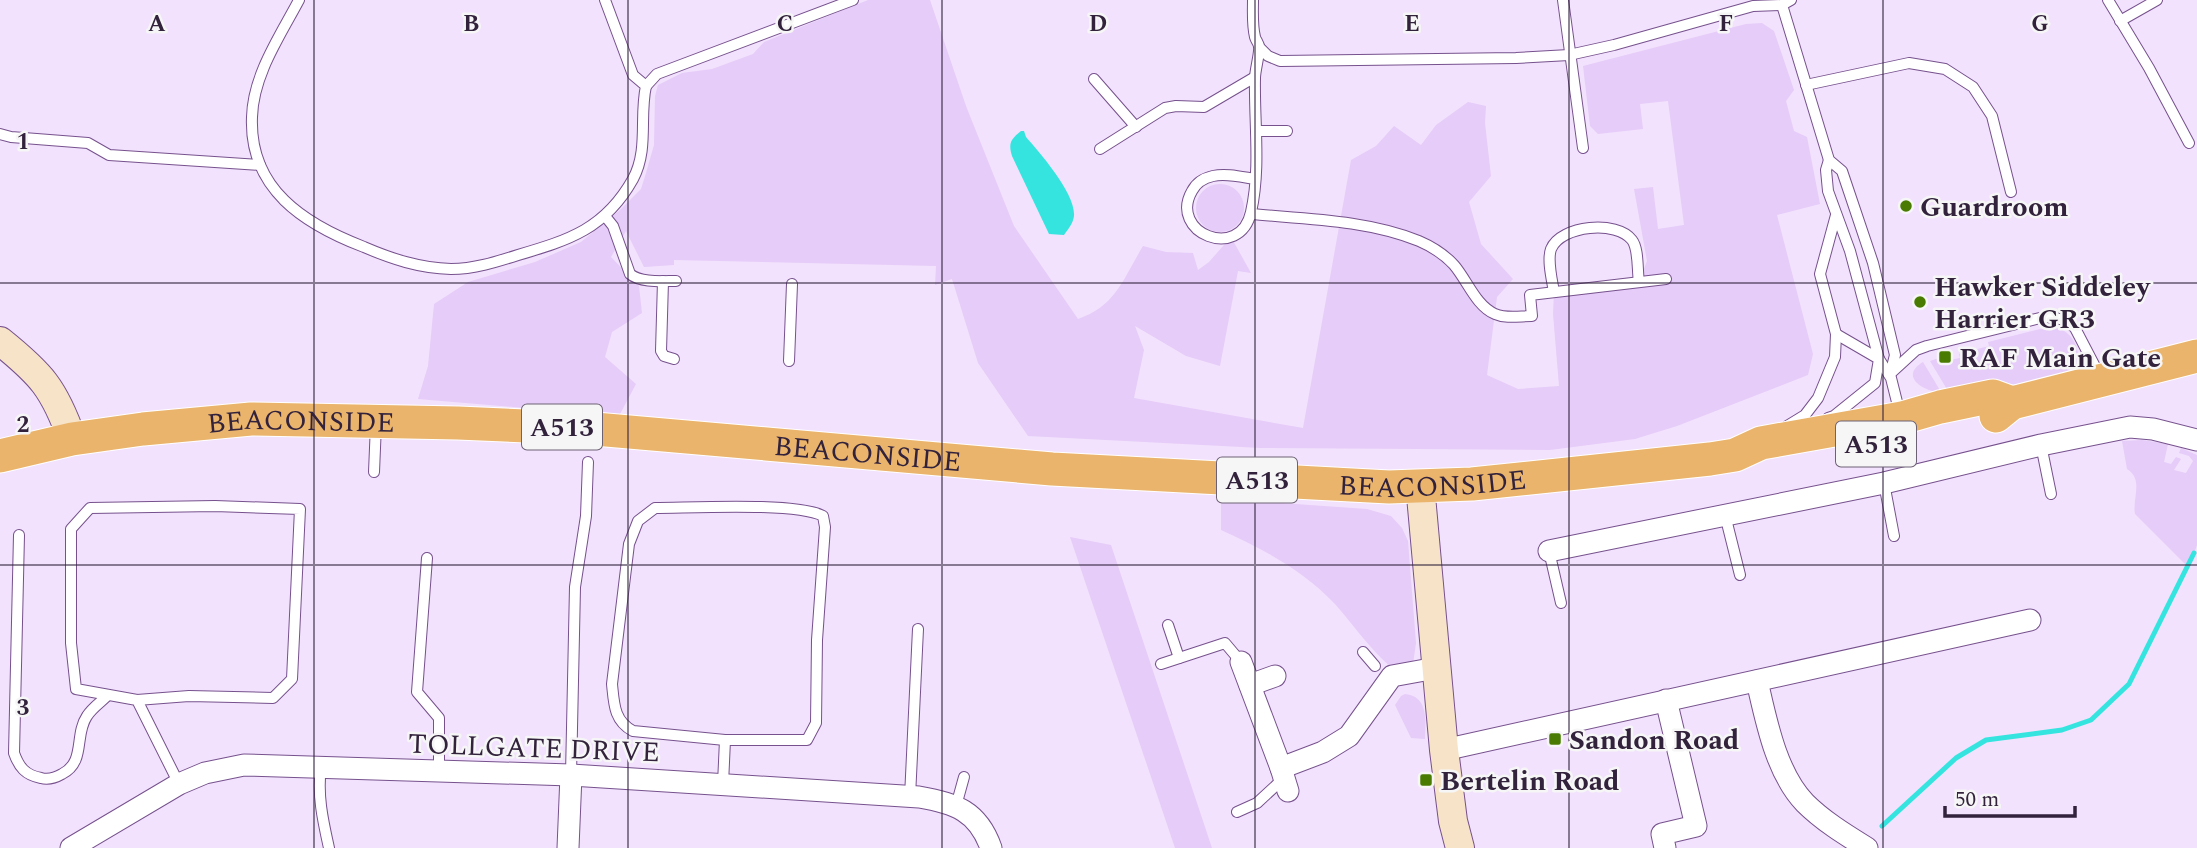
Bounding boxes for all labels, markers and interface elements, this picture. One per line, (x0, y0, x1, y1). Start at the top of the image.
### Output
text: A (148, 7, 166, 42)
text: B (463, 7, 479, 42)
text: C (777, 7, 793, 42)
text: D (1089, 7, 1107, 42)
text: E (1404, 7, 1420, 42)
text: F (1719, 7, 1733, 42)
text: G (2031, 7, 2049, 42)
text: 1 (17, 125, 29, 160)
place label: Guardroom (1920, 186, 2069, 229)
marker: Guardroom (1898, 198, 1914, 214)
place label: Hawker Siddeley Harrier GR3 (1934, 266, 2152, 341)
marker: Hawker Siddeley Harrier GR3 (1912, 294, 1928, 310)
place label: RAF Main Gate (1959, 337, 2161, 380)
marker: RAF Main Gate (1937, 349, 1953, 365)
street label: BEACONSIDE (205, 399, 395, 446)
road number: A513 (522, 404, 602, 449)
text: 2 (17, 408, 30, 443)
road number: A513 (1836, 422, 1916, 466)
street label: BEACONSIDE (772, 425, 963, 484)
road number: A513 (1217, 458, 1297, 502)
street label: BEACONSIDE (1337, 458, 1528, 510)
text: 3 (17, 691, 30, 726)
place label: Sandon Road (1569, 719, 1739, 762)
street label: TOLLGATE DRIVE (407, 723, 661, 774)
marker: Sandon Road (1547, 731, 1563, 747)
place label: Bertelin Road (1440, 760, 1620, 803)
marker: Bertelin Road (1418, 772, 1434, 788)
scale bar (1945, 774, 2074, 818)
text: 50 m (1955, 784, 1999, 816)

